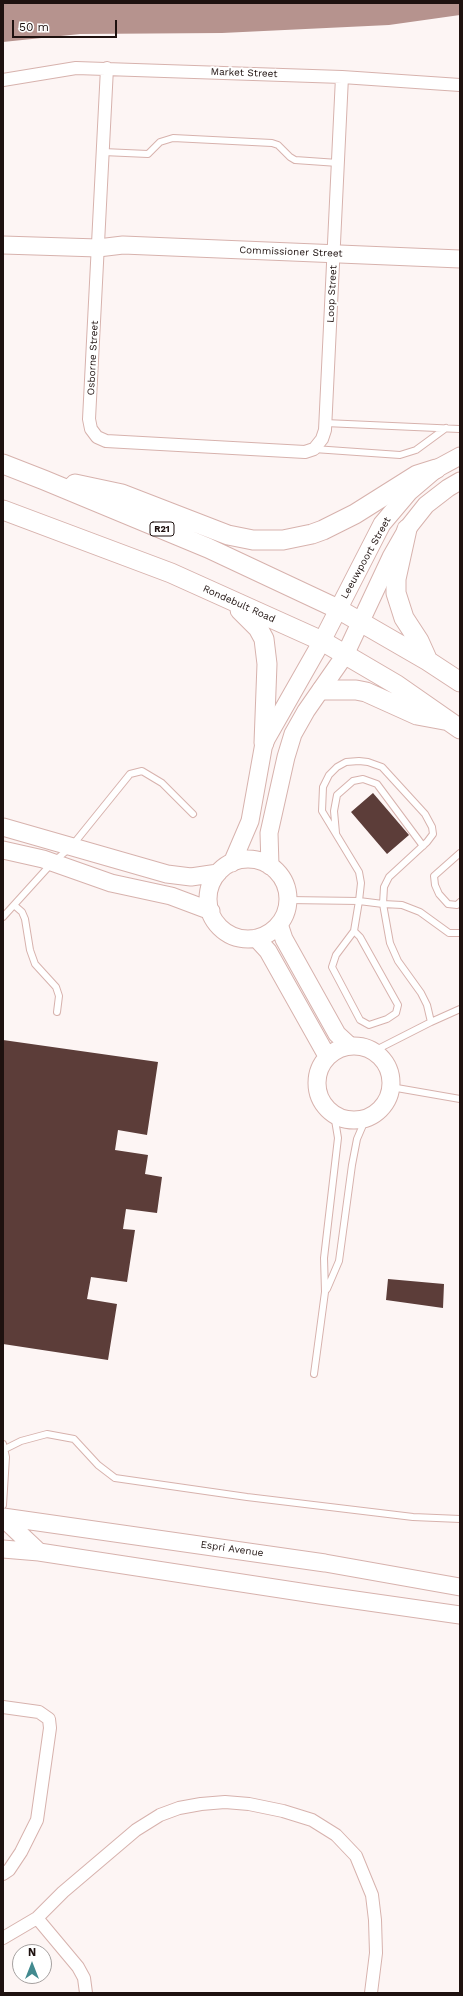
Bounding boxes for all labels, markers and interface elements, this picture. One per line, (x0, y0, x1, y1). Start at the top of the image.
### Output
scale bar (14, 12, 119, 38)
text: 50 m (19, 20, 49, 34)
street label: Market Street (210, 66, 278, 80)
street label: Commissioner Street (239, 244, 343, 260)
street label: Loop Street (325, 265, 339, 323)
street label: Osborne Street (85, 320, 101, 396)
street label: Leeuwpoort Street (339, 515, 393, 601)
road number: R21 (150, 522, 174, 536)
street label: Rondebult Road (201, 583, 277, 625)
street label: Espri Avenue (200, 1539, 264, 1559)
north arrow (12, 1944, 52, 1984)
text: N (28, 1946, 36, 1959)

